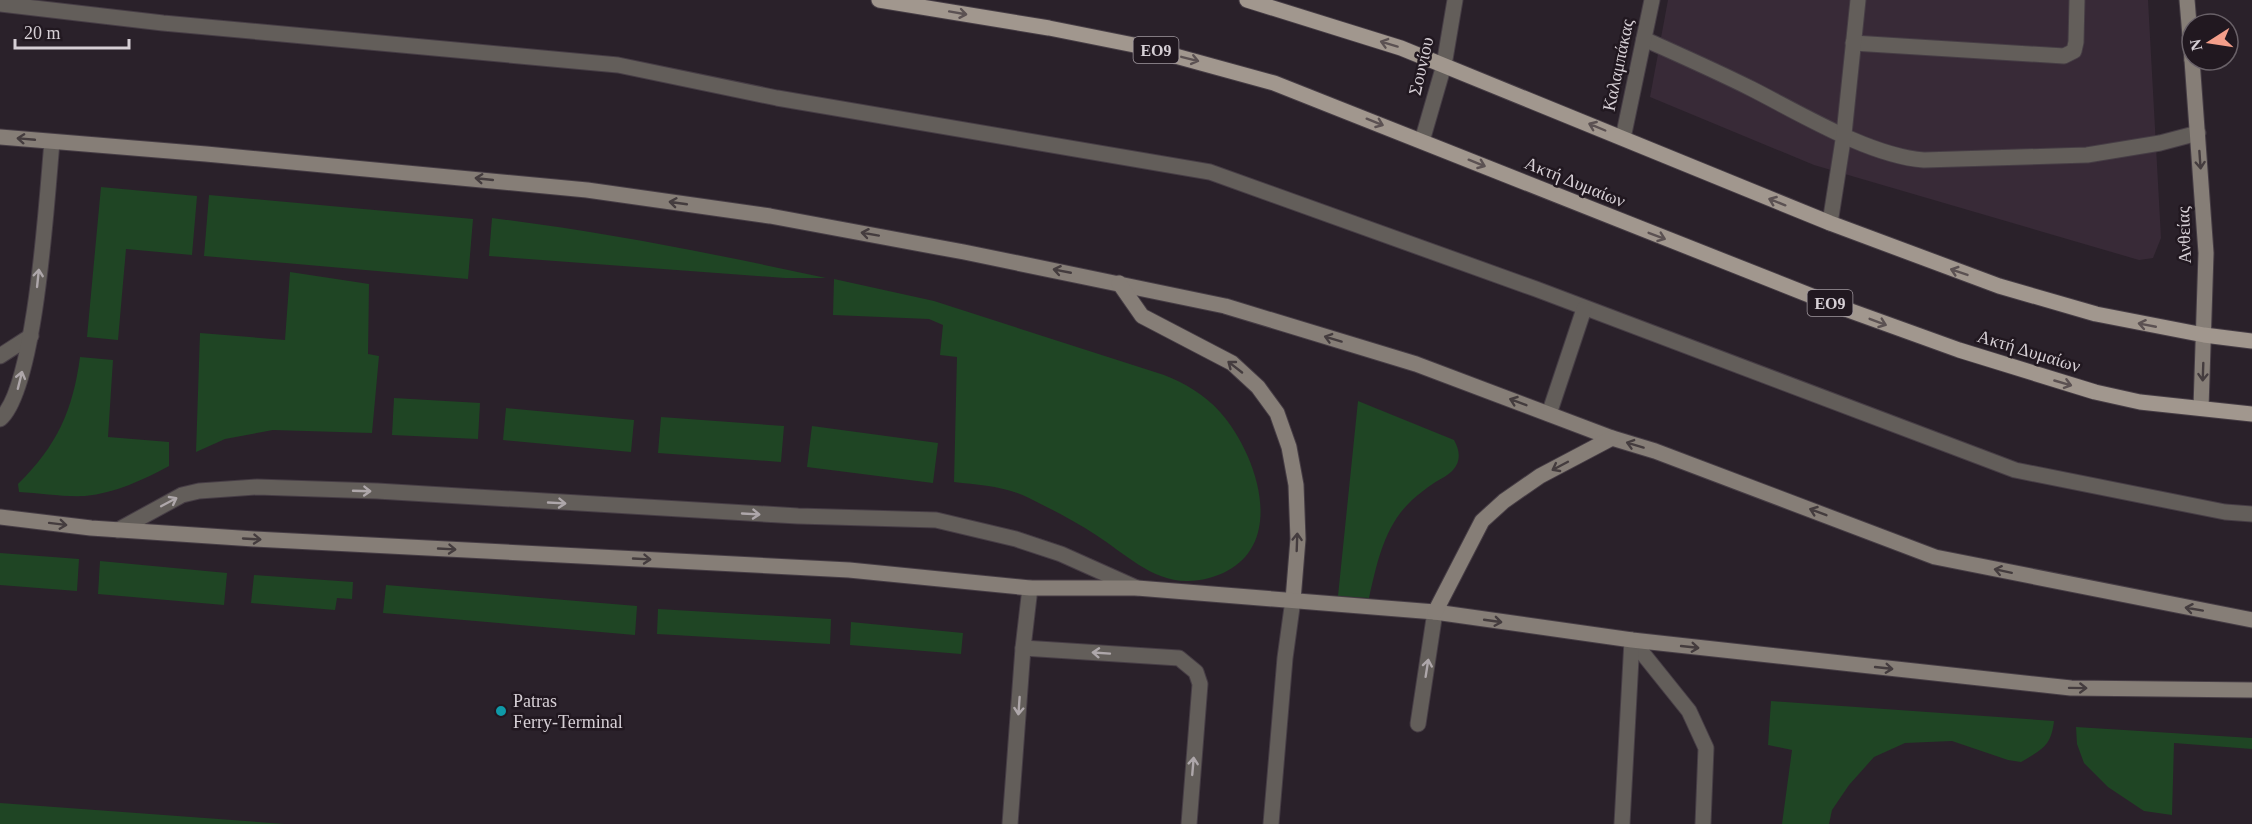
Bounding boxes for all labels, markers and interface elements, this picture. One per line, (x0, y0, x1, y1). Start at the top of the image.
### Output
one-way arrow (948, 8, 967, 19)
scale bar (15, 12, 129, 50)
north arrow (2180, 12, 2240, 72)
street label: Καλαμπάκας (1598, 17, 1638, 113)
text: 20 m (24, 23, 61, 43)
street label: Σουνίου (1405, 35, 1437, 97)
road number: ΕΟ9 (1134, 37, 1178, 63)
text: N (2186, 37, 2205, 52)
one-way arrow (1380, 38, 1399, 49)
one-way arrow (1180, 54, 1199, 65)
one-way arrow (1365, 117, 1383, 128)
one-way arrow (1588, 121, 1607, 132)
one-way arrow (17, 134, 37, 145)
one-way arrow (2194, 150, 2205, 170)
street label: Ακτή Δυμαίων (1522, 153, 1628, 211)
one-way arrow (1467, 158, 1485, 169)
one-way arrow (475, 173, 495, 184)
one-way arrow (1769, 196, 1787, 207)
one-way arrow (668, 197, 688, 208)
street label: Ανθείας (2173, 206, 2195, 264)
one-way arrow (861, 228, 881, 239)
one-way arrow (1648, 231, 1666, 242)
one-way arrow (1052, 265, 1072, 276)
one-way arrow (1950, 266, 1969, 277)
one-way arrow (33, 269, 44, 288)
road number: ΕΟ9 (1808, 290, 1852, 316)
one-way arrow (1868, 317, 1887, 328)
one-way arrow (2137, 318, 2156, 330)
street label: Ακτή Δυμαίων (1975, 326, 2083, 376)
one-way arrow (1324, 333, 1343, 344)
one-way arrow (1227, 360, 1243, 373)
one-way arrow (2197, 361, 2208, 381)
one-way arrow (14, 371, 26, 390)
one-way arrow (2054, 378, 2073, 389)
one-way arrow (1509, 396, 1527, 407)
one-way arrow (1626, 439, 1645, 450)
one-way arrow (1551, 460, 1569, 472)
one-way arrow (351, 485, 371, 496)
one-way arrow (160, 496, 178, 507)
one-way arrow (546, 497, 566, 508)
one-way arrow (1809, 506, 1828, 517)
one-way arrow (741, 508, 761, 519)
one-way arrow (48, 519, 67, 530)
one-way arrow (242, 533, 262, 544)
one-way arrow (1292, 533, 1303, 553)
one-way arrow (437, 543, 457, 554)
one-way arrow (631, 553, 651, 564)
one-way arrow (1994, 565, 2014, 576)
one-way arrow (2185, 603, 2205, 614)
one-way arrow (1482, 615, 1502, 626)
one-way arrow (1680, 641, 1700, 652)
one-way arrow (1091, 648, 1111, 659)
one-way arrow (1421, 659, 1432, 678)
one-way arrow (1873, 663, 1893, 674)
one-way arrow (2067, 682, 2087, 694)
place label: Patras Ferry-Terminal (513, 691, 623, 732)
one-way arrow (1013, 696, 1024, 716)
marker: Patras Ferry-Terminal (494, 704, 508, 718)
one-way arrow (1188, 756, 1199, 776)

